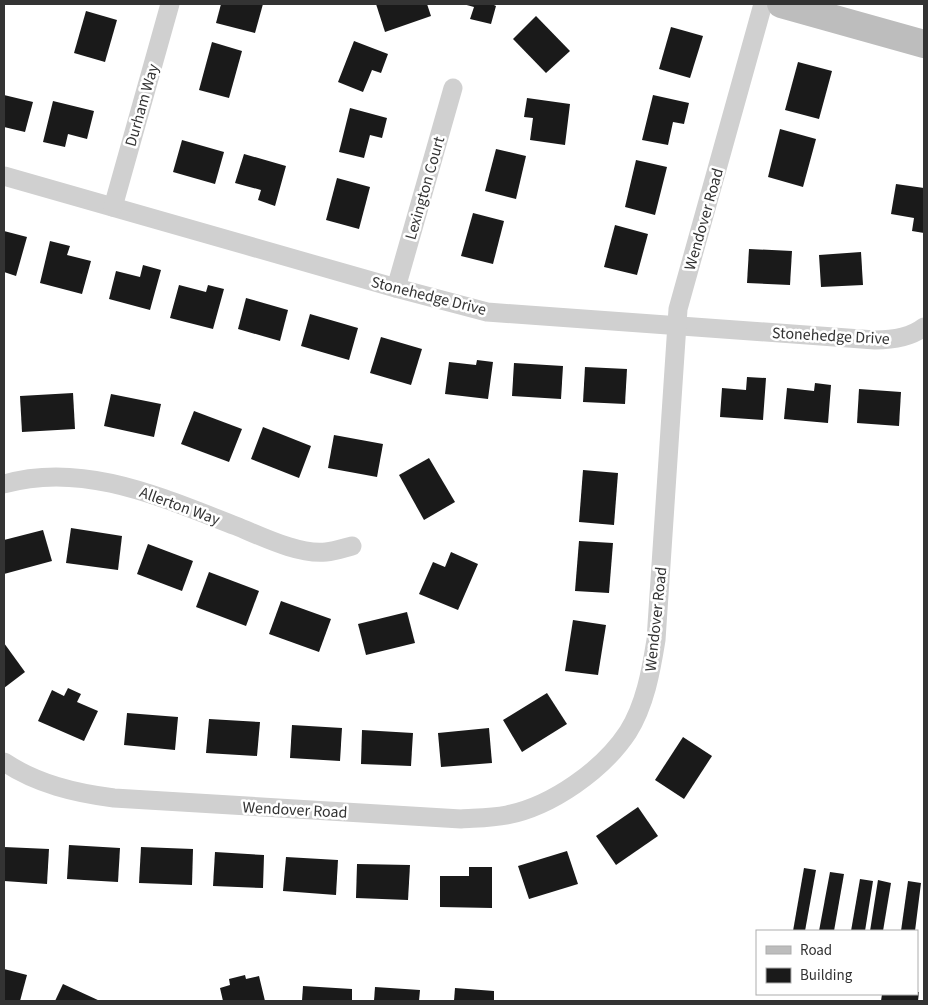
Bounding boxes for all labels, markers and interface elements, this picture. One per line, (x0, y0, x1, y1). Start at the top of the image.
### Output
street label: Durham Way (120, 61, 164, 149)
street label: Lexington Court (400, 133, 450, 243)
street label: Wendover Road (679, 166, 729, 273)
street label: Stonehedge Drive (369, 271, 489, 321)
street label: Stonehedge Drive (771, 322, 890, 350)
street label: Allerton Way (136, 481, 223, 531)
street label: Wendover Road (640, 566, 672, 673)
street label: Wendover Road (242, 796, 348, 824)
legend (756, 930, 918, 995)
text: Road (800, 940, 832, 961)
text: Building (800, 965, 853, 986)

